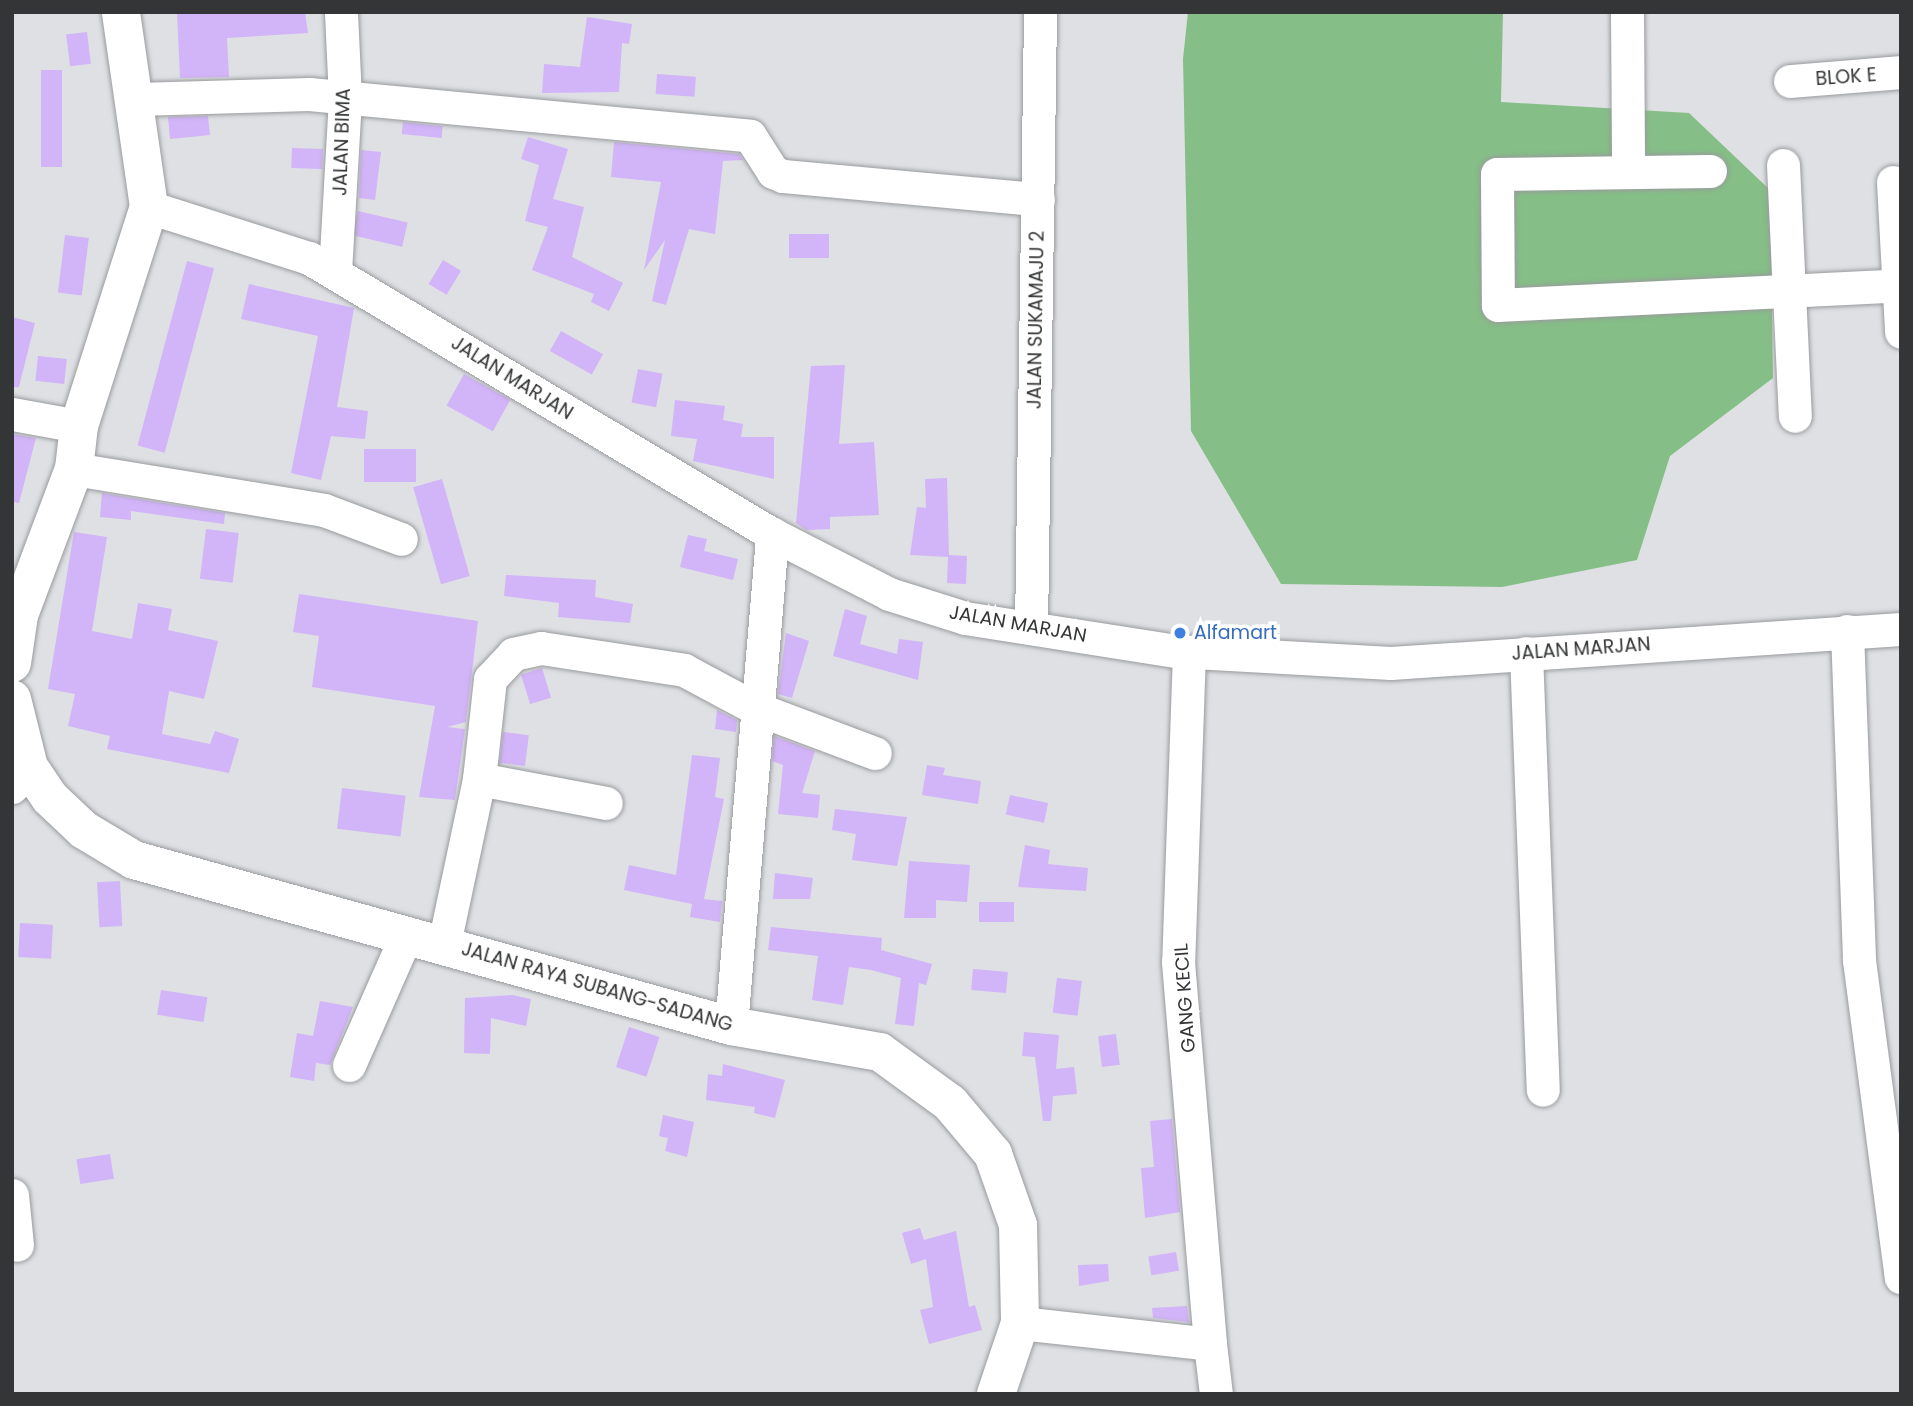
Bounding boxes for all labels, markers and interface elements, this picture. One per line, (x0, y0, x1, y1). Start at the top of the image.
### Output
street label: BLOK E (1815, 64, 1877, 90)
street label: JALAN BIMA (329, 88, 355, 196)
street label: JALAN SUKAMAJU 2 (1023, 231, 1049, 409)
street label: JALAN MARJAN (447, 331, 577, 425)
street label: JALAN MARJAN (947, 601, 1089, 647)
place label: Alfamart (1194, 622, 1277, 644)
marker: Alfamart (1172, 625, 1188, 641)
street label: JALAN MARJAN (1511, 633, 1651, 665)
street label: JALAN RAYA SUBANG-SADANG (459, 937, 735, 1037)
street label: GANG KECIL (1170, 943, 1200, 1053)

